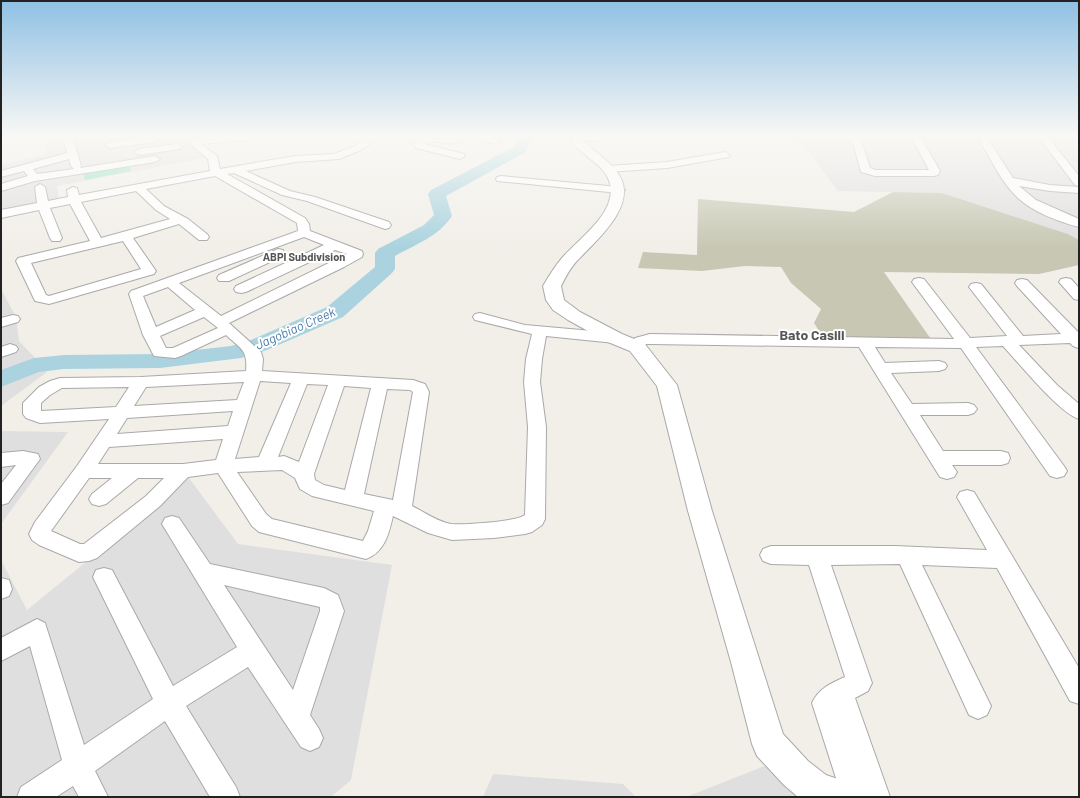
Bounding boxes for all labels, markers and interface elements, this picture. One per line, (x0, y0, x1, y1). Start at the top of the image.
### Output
district label: ABPI Subdivision (263, 250, 345, 263)
water label: Jagobiao Creek (252, 303, 338, 353)
district label: Bato Casili (779, 326, 845, 343)

